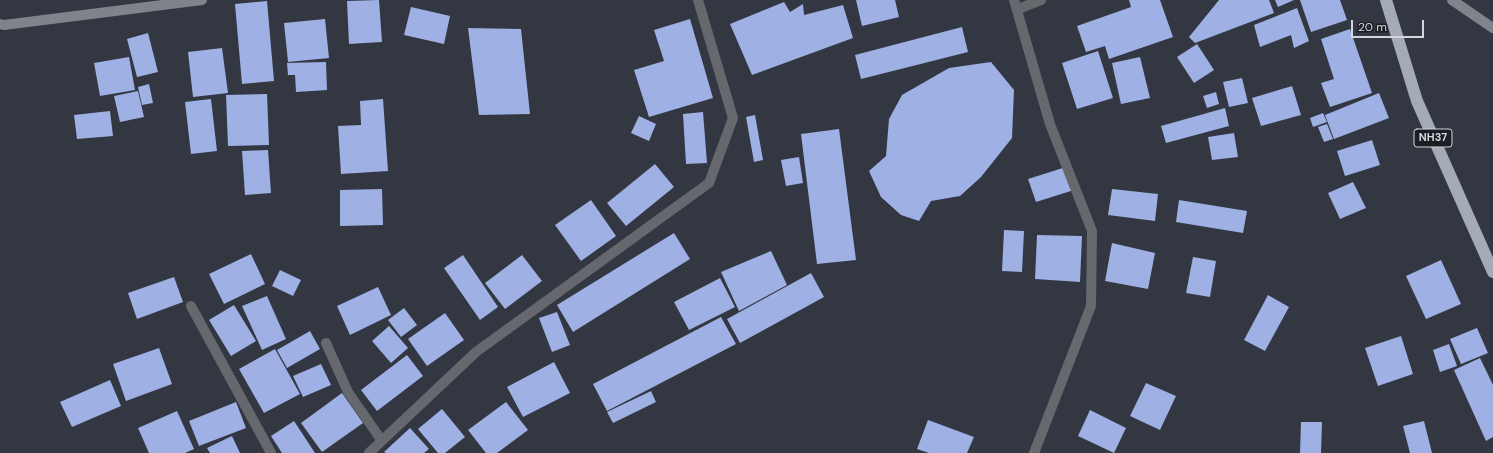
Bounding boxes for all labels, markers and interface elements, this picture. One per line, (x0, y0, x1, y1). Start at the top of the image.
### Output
scale bar (1353, 12, 1426, 38)
text: 20 m (1358, 19, 1387, 35)
road number: NH37 (1414, 129, 1452, 147)

